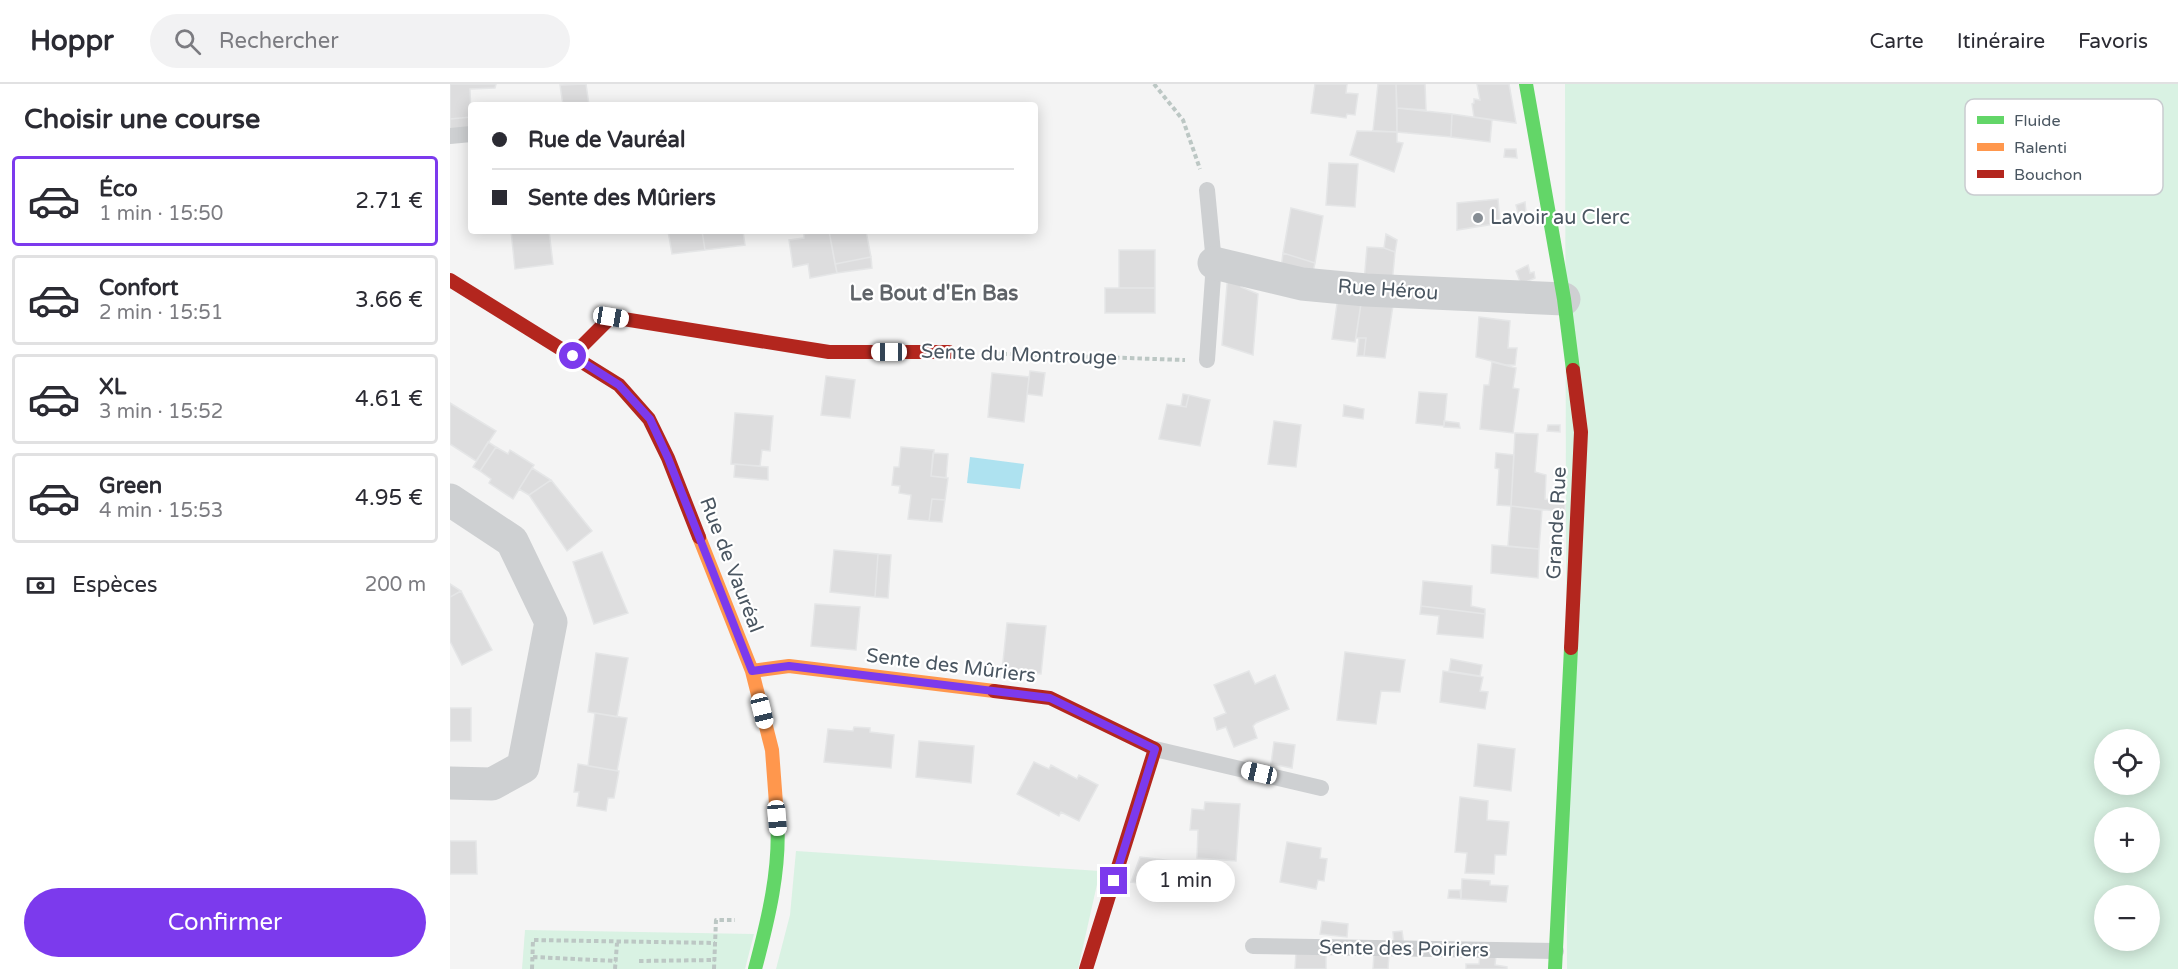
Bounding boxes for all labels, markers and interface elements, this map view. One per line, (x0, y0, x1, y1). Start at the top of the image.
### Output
search box (150, 14, 570, 68)
text: Hoppr (30, 24, 114, 58)
icon: search (171, 25, 204, 58)
text: Rechercher (219, 28, 339, 54)
text: Carte (1870, 29, 1924, 54)
text: Itinéraire (1957, 29, 2045, 54)
text: Favoris (2078, 29, 2148, 54)
legend (1965, 99, 2163, 195)
text: Choisir une course (24, 103, 260, 136)
text: Fluide (2014, 111, 2060, 131)
text: Rue de Vauréal (528, 127, 685, 153)
text: Ralenti (2014, 138, 2067, 158)
text: Bouchon (2014, 165, 2082, 185)
icon: car (27, 174, 81, 228)
text: Éco (99, 176, 138, 202)
text: Sente des Mûriers (528, 185, 716, 211)
text: 2.71 € (355, 188, 423, 214)
text: 1 min · 15:50 (99, 202, 223, 226)
place label: Lavoir au Clerc (1490, 206, 1630, 230)
marker: Lavoir au Clerc (1471, 211, 1485, 225)
icon: car (27, 273, 81, 327)
text: Confort (99, 275, 178, 301)
street label: Rue Hérou (1337, 275, 1439, 305)
district label: Le Bout d'En Bas (850, 281, 1018, 306)
text: 3.66 € (355, 287, 423, 313)
text: 2 min · 15:51 (99, 301, 223, 325)
car (592, 305, 630, 329)
street label: Sente du Montrouge (921, 340, 1117, 370)
route start (559, 342, 586, 369)
car (871, 343, 907, 361)
icon: car (27, 372, 81, 426)
text: XL (99, 374, 126, 400)
text: 4.61 € (355, 386, 423, 412)
text: 3 min · 15:52 (99, 400, 223, 424)
street label: Grande Rue (1542, 466, 1572, 580)
icon: car (27, 471, 81, 525)
text: Green (99, 473, 162, 499)
text: 4.95 € (355, 485, 423, 511)
street label: Rue de Vauréal (694, 494, 768, 636)
text: 4 min · 15:53 (99, 499, 223, 523)
icon: cash (24, 569, 57, 602)
text: Espèces (72, 572, 157, 598)
text: 200 m (365, 573, 426, 597)
street label: Sente des Mûriers (865, 644, 1037, 688)
car (749, 691, 775, 731)
map controls (2094, 729, 2160, 951)
button: locate (2094, 729, 2160, 795)
car (1239, 760, 1279, 786)
car (766, 799, 788, 837)
button: + (2094, 807, 2160, 873)
callout: 1 min (1135, 860, 1234, 902)
route end (1100, 867, 1127, 894)
text: 1 min (1159, 869, 1212, 893)
button: − (2094, 885, 2160, 951)
button: Confirmer (24, 888, 426, 957)
street label: Sente des Poiriers (1319, 936, 1489, 962)

